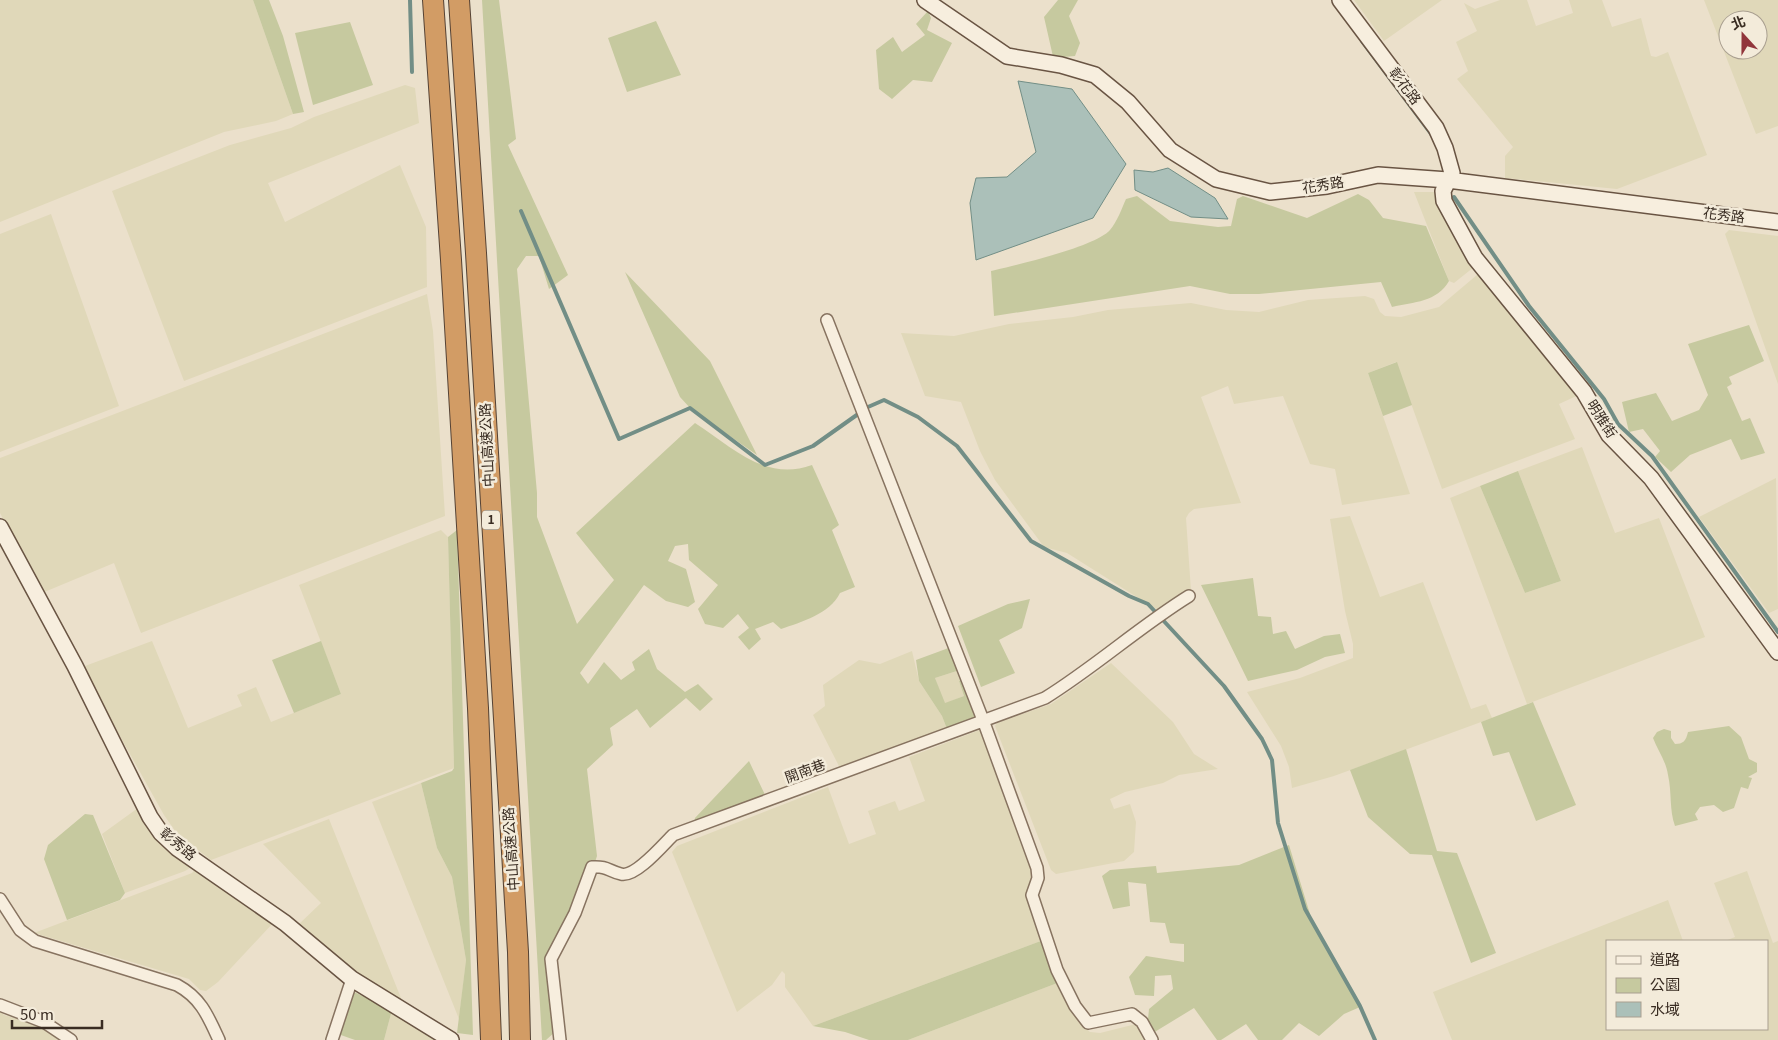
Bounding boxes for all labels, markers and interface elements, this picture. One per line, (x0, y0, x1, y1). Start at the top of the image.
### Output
north arrow (1718, 10, 1768, 60)
text: 北 (1728, 10, 1748, 34)
street label: 彰花路 (1385, 63, 1426, 108)
street label: 花秀路 (1301, 171, 1345, 197)
street label: 花秀路 (1702, 202, 1746, 226)
street label: 明雅街 (1583, 395, 1623, 442)
street label: 中山高速公路 (474, 403, 498, 488)
road number: 1 (482, 510, 500, 530)
street label: 開南巷 (782, 753, 828, 787)
street label: 中山高速公路 (497, 806, 523, 892)
street label: 彰秀路 (156, 822, 201, 864)
legend (1606, 940, 1768, 1030)
text: 道路 (1650, 948, 1680, 969)
text: 公園 (1650, 973, 1680, 994)
scale bar (12, 998, 102, 1030)
text: 水域 (1650, 998, 1680, 1019)
text: 50 m (20, 1003, 54, 1024)

